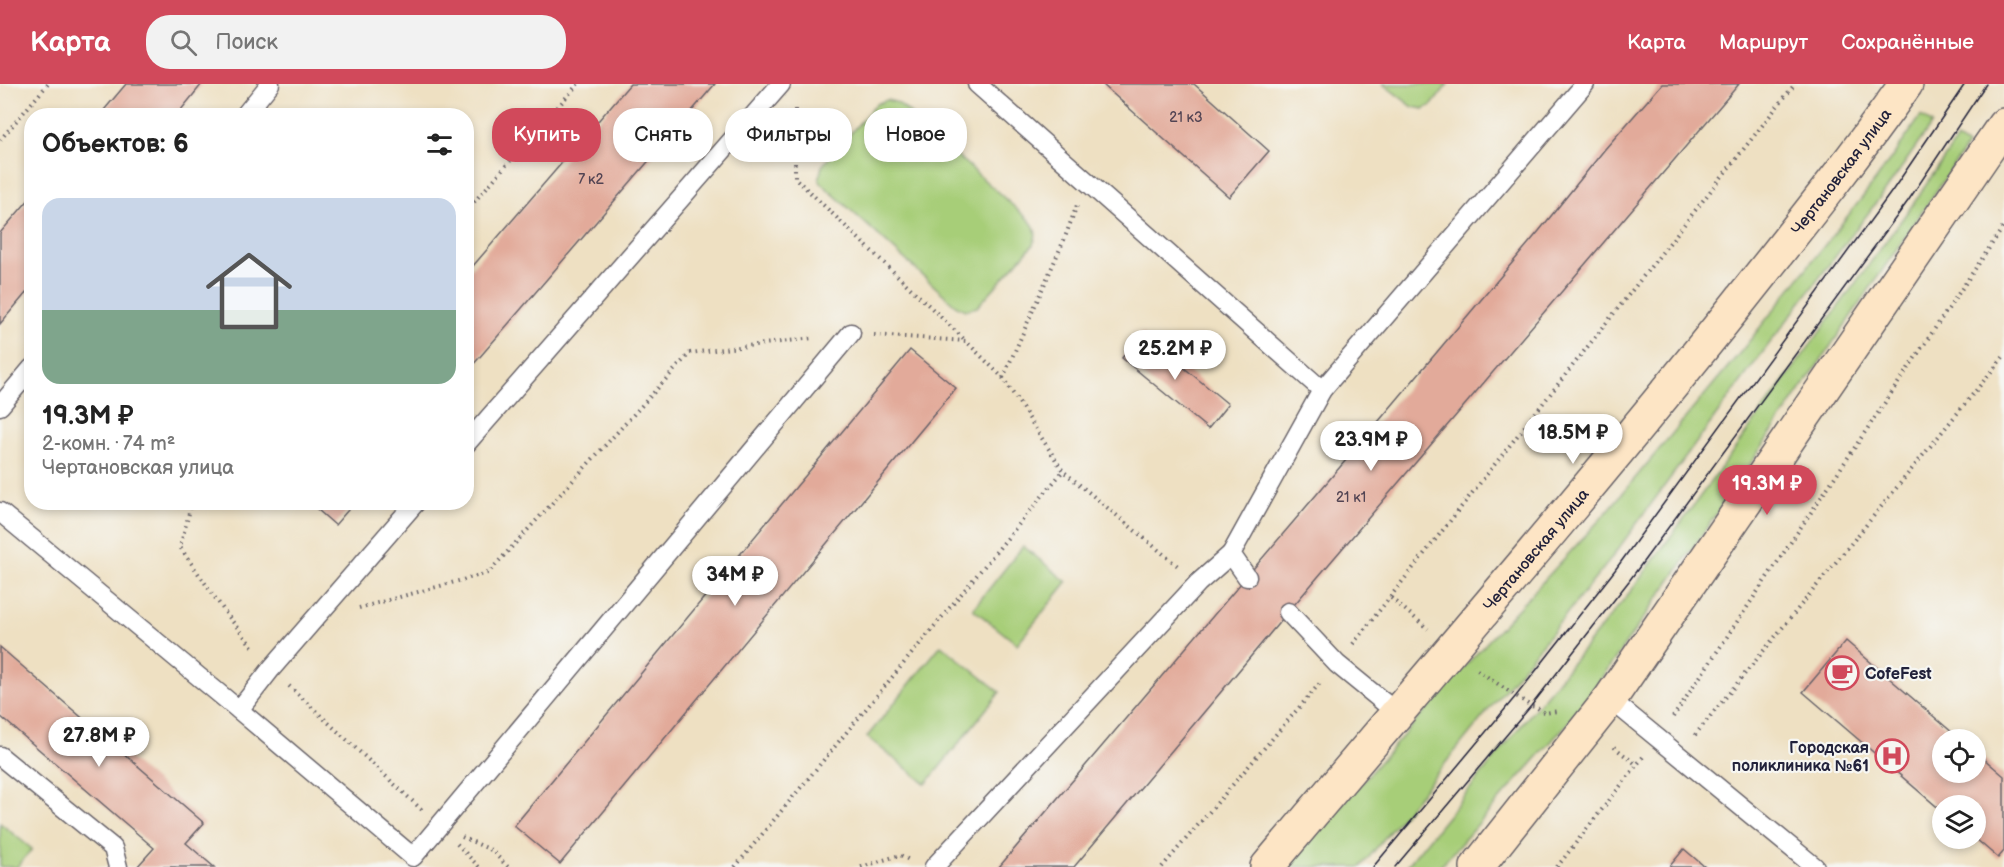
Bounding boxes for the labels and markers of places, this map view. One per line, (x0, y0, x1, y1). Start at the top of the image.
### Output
pin: 25.2M ₽ (1120, 330, 1230, 381)
pin: 18.5M ₽ (1518, 414, 1628, 465)
pin: 23.9M ₽ (1316, 421, 1426, 472)
pin: 19.3M ₽ (1712, 465, 1822, 516)
pin: 34M ₽ (693, 556, 777, 607)
cafe icon: CofeFest (1824, 655, 1860, 691)
place label: CofeFest (1865, 665, 1932, 684)
pin: 27.8M ₽ (44, 717, 154, 768)
hospital icon: Городская поликлиника №61 (1874, 738, 1910, 774)
place label: Городская поликлиника №61 (1732, 739, 1869, 776)

